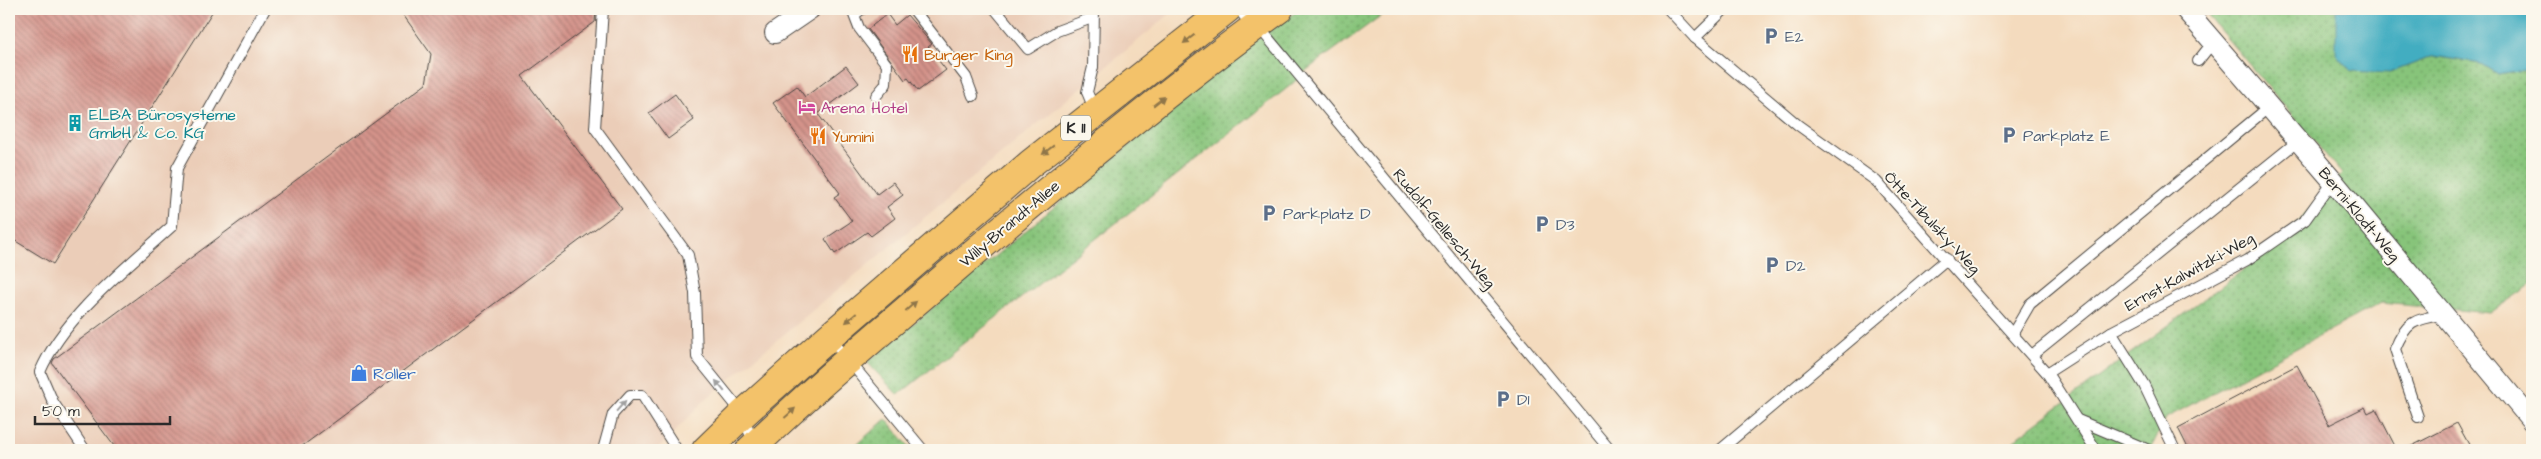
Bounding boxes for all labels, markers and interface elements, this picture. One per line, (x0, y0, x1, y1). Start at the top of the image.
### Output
parking icon: E2 (1761, 26, 1781, 46)
place label: E2 (1785, 26, 1804, 48)
one-way arrow (1183, 33, 1196, 44)
restaurant icon: Burger King (900, 44, 920, 64)
place label: Burger King (924, 44, 1013, 67)
one-way arrow (1152, 96, 1166, 106)
hotel icon: Arena Hotel (797, 97, 817, 117)
place label: Arena Hotel (821, 97, 908, 119)
place label: ELBA Bürosysteme GmbH & Co. KG (89, 104, 236, 144)
building icon: ELBA Bürosysteme GmbH & Co. KG (65, 113, 85, 133)
road number: K 11 (1061, 116, 1091, 140)
parking icon: Parkplatz E (1999, 125, 2019, 145)
place label: Parkplatz E (2023, 125, 2110, 147)
restaurant icon: Yumini (808, 126, 828, 146)
place label: Yumini (832, 126, 875, 148)
one-way arrow (1042, 145, 1055, 156)
street label: Berni-Klodt-Weg (2312, 163, 2405, 267)
street label: Rudolf-Gellesch-Weg (1387, 164, 1501, 294)
street label: Ötte-Tibulsky-Weg (1878, 167, 1986, 279)
street label: Willy-Brandt-Allee (955, 175, 1065, 273)
parking icon: Parkplatz D (1259, 203, 1279, 223)
place label: Parkplatz D (1283, 203, 1371, 225)
parking icon: D3 (1532, 214, 1552, 234)
place label: D3 (1556, 214, 1575, 236)
street label: Ernst-Kalwitzki-Weg (2121, 227, 2259, 318)
parking icon: D2 (1762, 255, 1782, 275)
place label: D2 (1786, 255, 1806, 277)
one-way arrow (905, 300, 917, 312)
one-way arrow (846, 312, 858, 324)
shop icon: Roller (349, 363, 369, 383)
place label: Roller (373, 363, 416, 385)
one-way arrow (714, 379, 725, 392)
parking icon: D1 (1493, 389, 1513, 409)
place label: D1 (1517, 389, 1529, 411)
scale bar (35, 394, 170, 426)
one-way arrow (615, 399, 626, 412)
text: 50 m (42, 401, 80, 422)
one-way arrow (783, 408, 796, 419)

